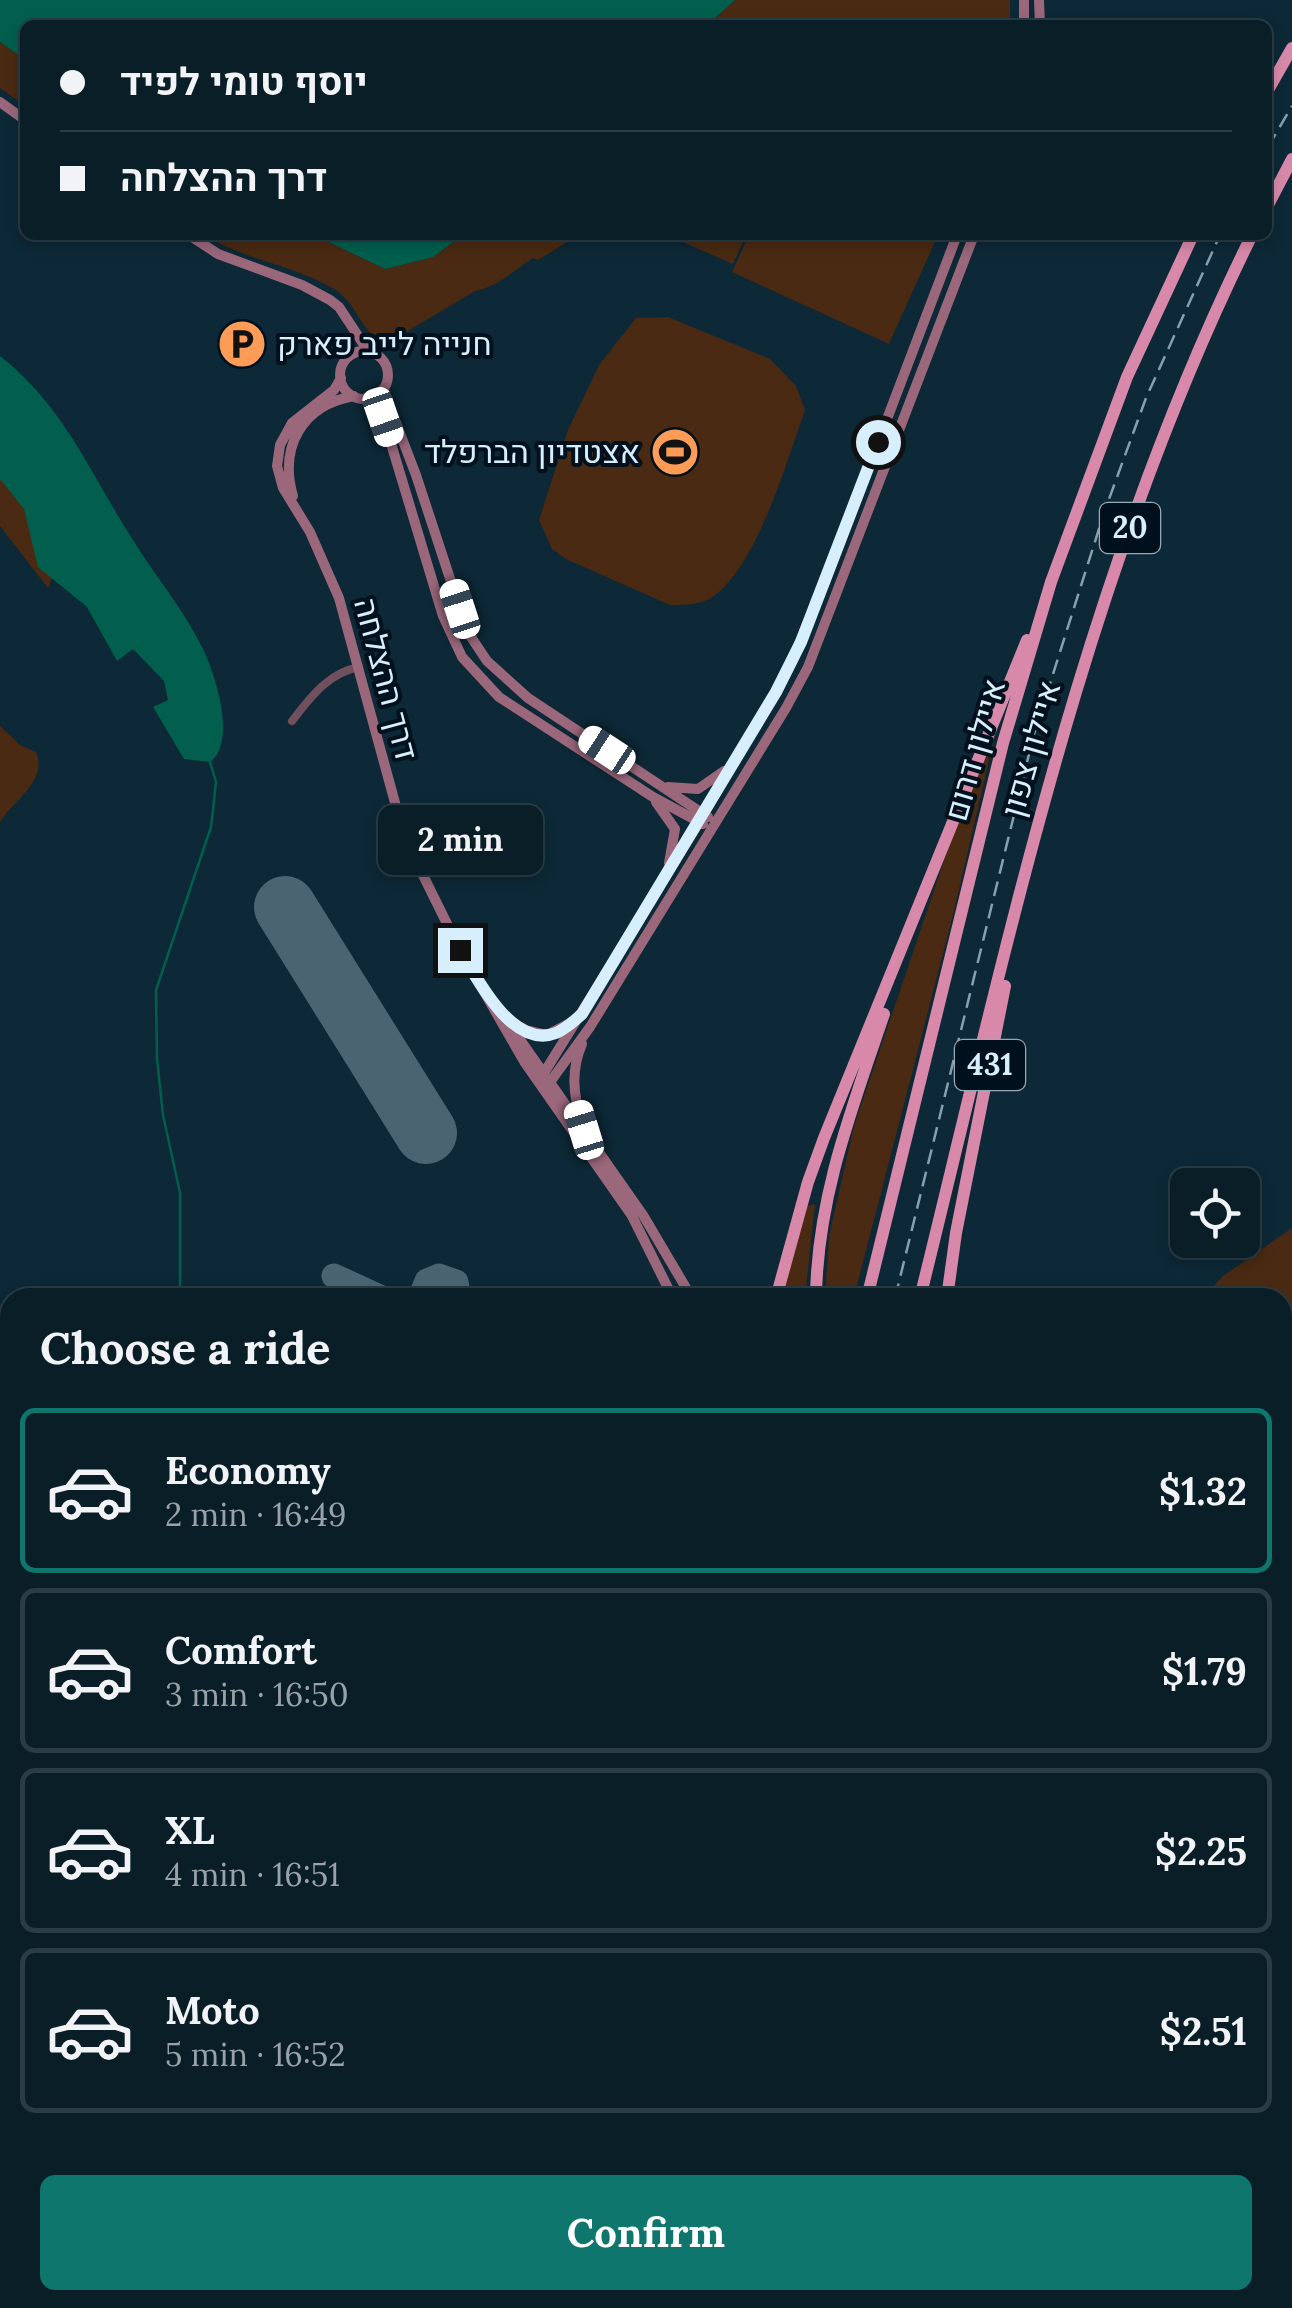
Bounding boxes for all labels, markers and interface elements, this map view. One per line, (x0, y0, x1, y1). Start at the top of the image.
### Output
text: יוסף טומי לפיד (120, 57, 368, 105)
text: דרך ההצלחה (120, 153, 327, 201)
parking icon: חנייה לייב פארק (216, 318, 268, 370)
place label: חנייה לייב פארק (277, 323, 492, 364)
car (359, 384, 407, 450)
route start (856, 420, 901, 465)
sports icon: אצטדיון הברפלד (649, 426, 701, 478)
place label: אצטדיון הברפלד (424, 431, 640, 472)
road number: 20 (1100, 503, 1160, 553)
car (436, 576, 484, 642)
street label: דרך ההצלחה (345, 593, 428, 765)
street label: איילון דרום (935, 674, 1014, 825)
street label: איילון צפון (992, 676, 1069, 822)
car (574, 721, 640, 779)
callout: 2 min (378, 805, 542, 875)
text: 2 min (418, 819, 503, 860)
route end (438, 928, 483, 973)
road number: 431 (955, 1040, 1025, 1090)
car (561, 1097, 607, 1163)
map controls (1170, 1168, 1260, 1258)
button: locate (1170, 1168, 1260, 1258)
text: Choose a ride (40, 1319, 330, 1376)
icon: car (45, 1446, 135, 1536)
text: Economy (165, 1446, 331, 1494)
text: $1.32 (1159, 1467, 1247, 1515)
text: 2 min · 16:49 (165, 1494, 346, 1535)
icon: car (45, 1626, 135, 1716)
text: Comfort (165, 1626, 317, 1674)
text: $1.79 (1162, 1647, 1247, 1695)
text: 3 min · 16:50 (165, 1674, 349, 1715)
icon: car (45, 1806, 135, 1896)
text: XL (165, 1806, 215, 1854)
text: $2.25 (1155, 1827, 1247, 1875)
text: 4 min · 16:51 (165, 1854, 340, 1895)
icon: car (45, 1986, 135, 2076)
text: Moto (165, 1986, 260, 2034)
text: $2.51 (1160, 2007, 1247, 2055)
text: 5 min · 16:52 (165, 2034, 345, 2075)
button: Confirm (40, 2175, 1252, 2290)

